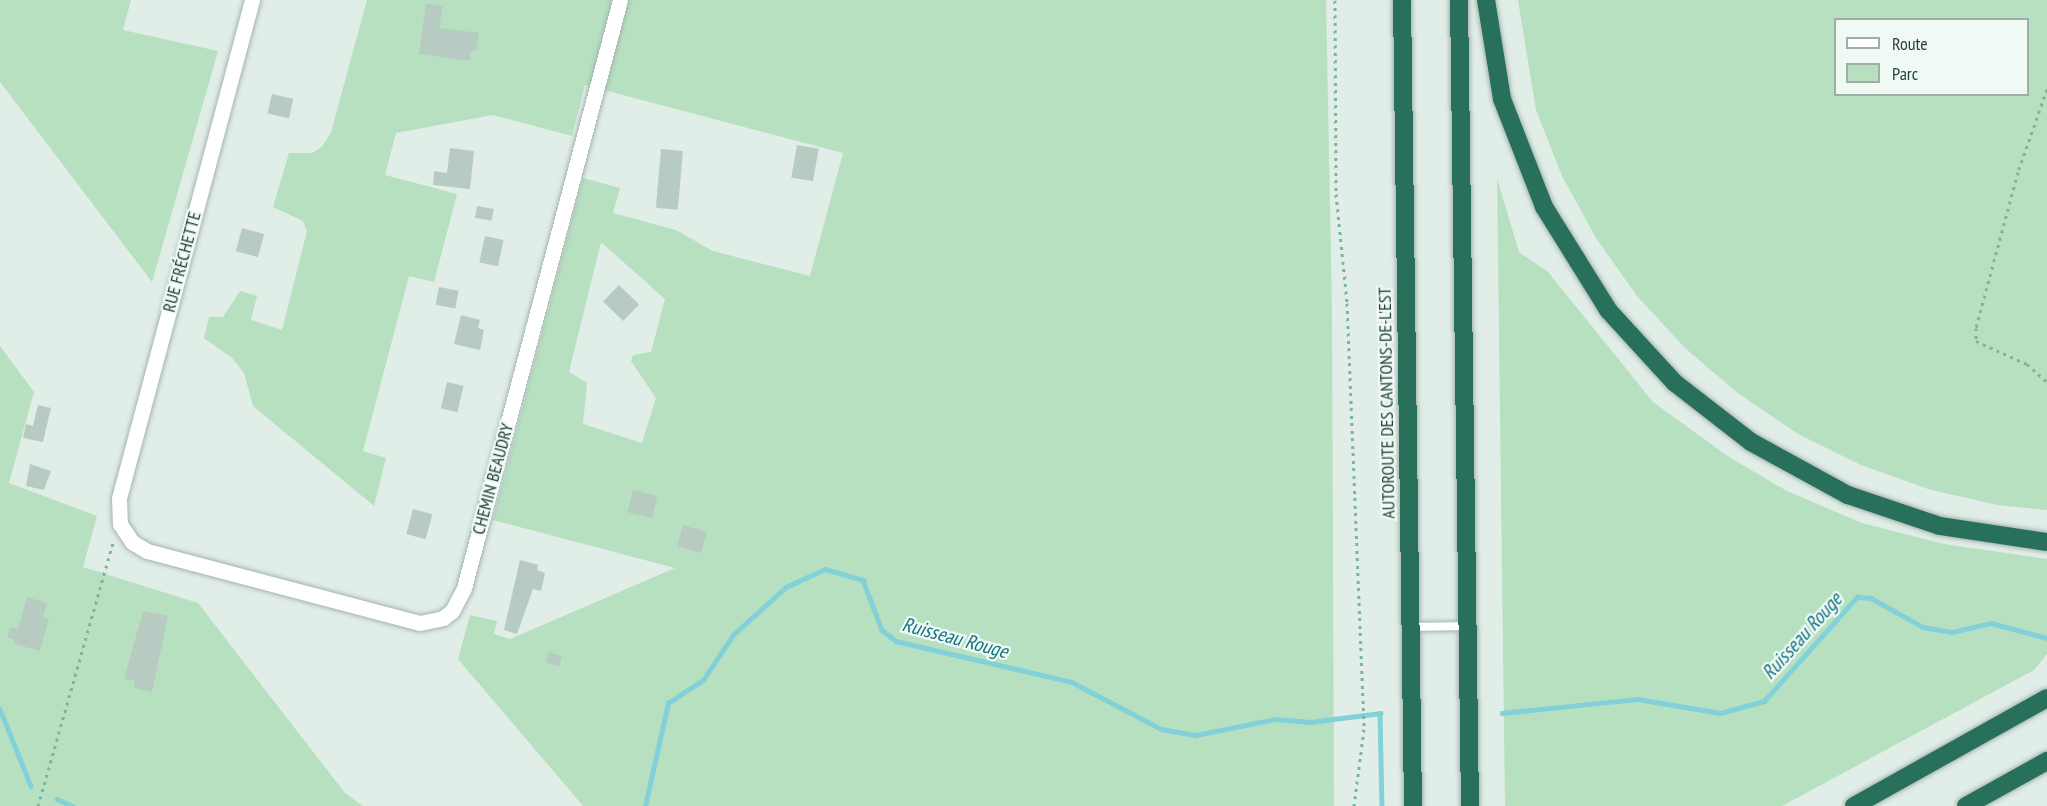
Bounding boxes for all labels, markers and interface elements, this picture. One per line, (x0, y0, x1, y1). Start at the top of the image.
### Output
legend (1834, 18, 2029, 96)
text: Route (1892, 32, 1928, 55)
text: Parc (1892, 62, 1918, 85)
street label: RUE FRÉCHETTE (158, 209, 206, 315)
street label: AUTOROUTE DES CANTONS-DE-L'EST (1374, 287, 1400, 519)
street label: CHEMIN BEAUDRY (468, 421, 518, 537)
water label: Ruisseau Rouge (1757, 588, 1847, 684)
water label: Ruisseau Rouge (900, 612, 1010, 664)

